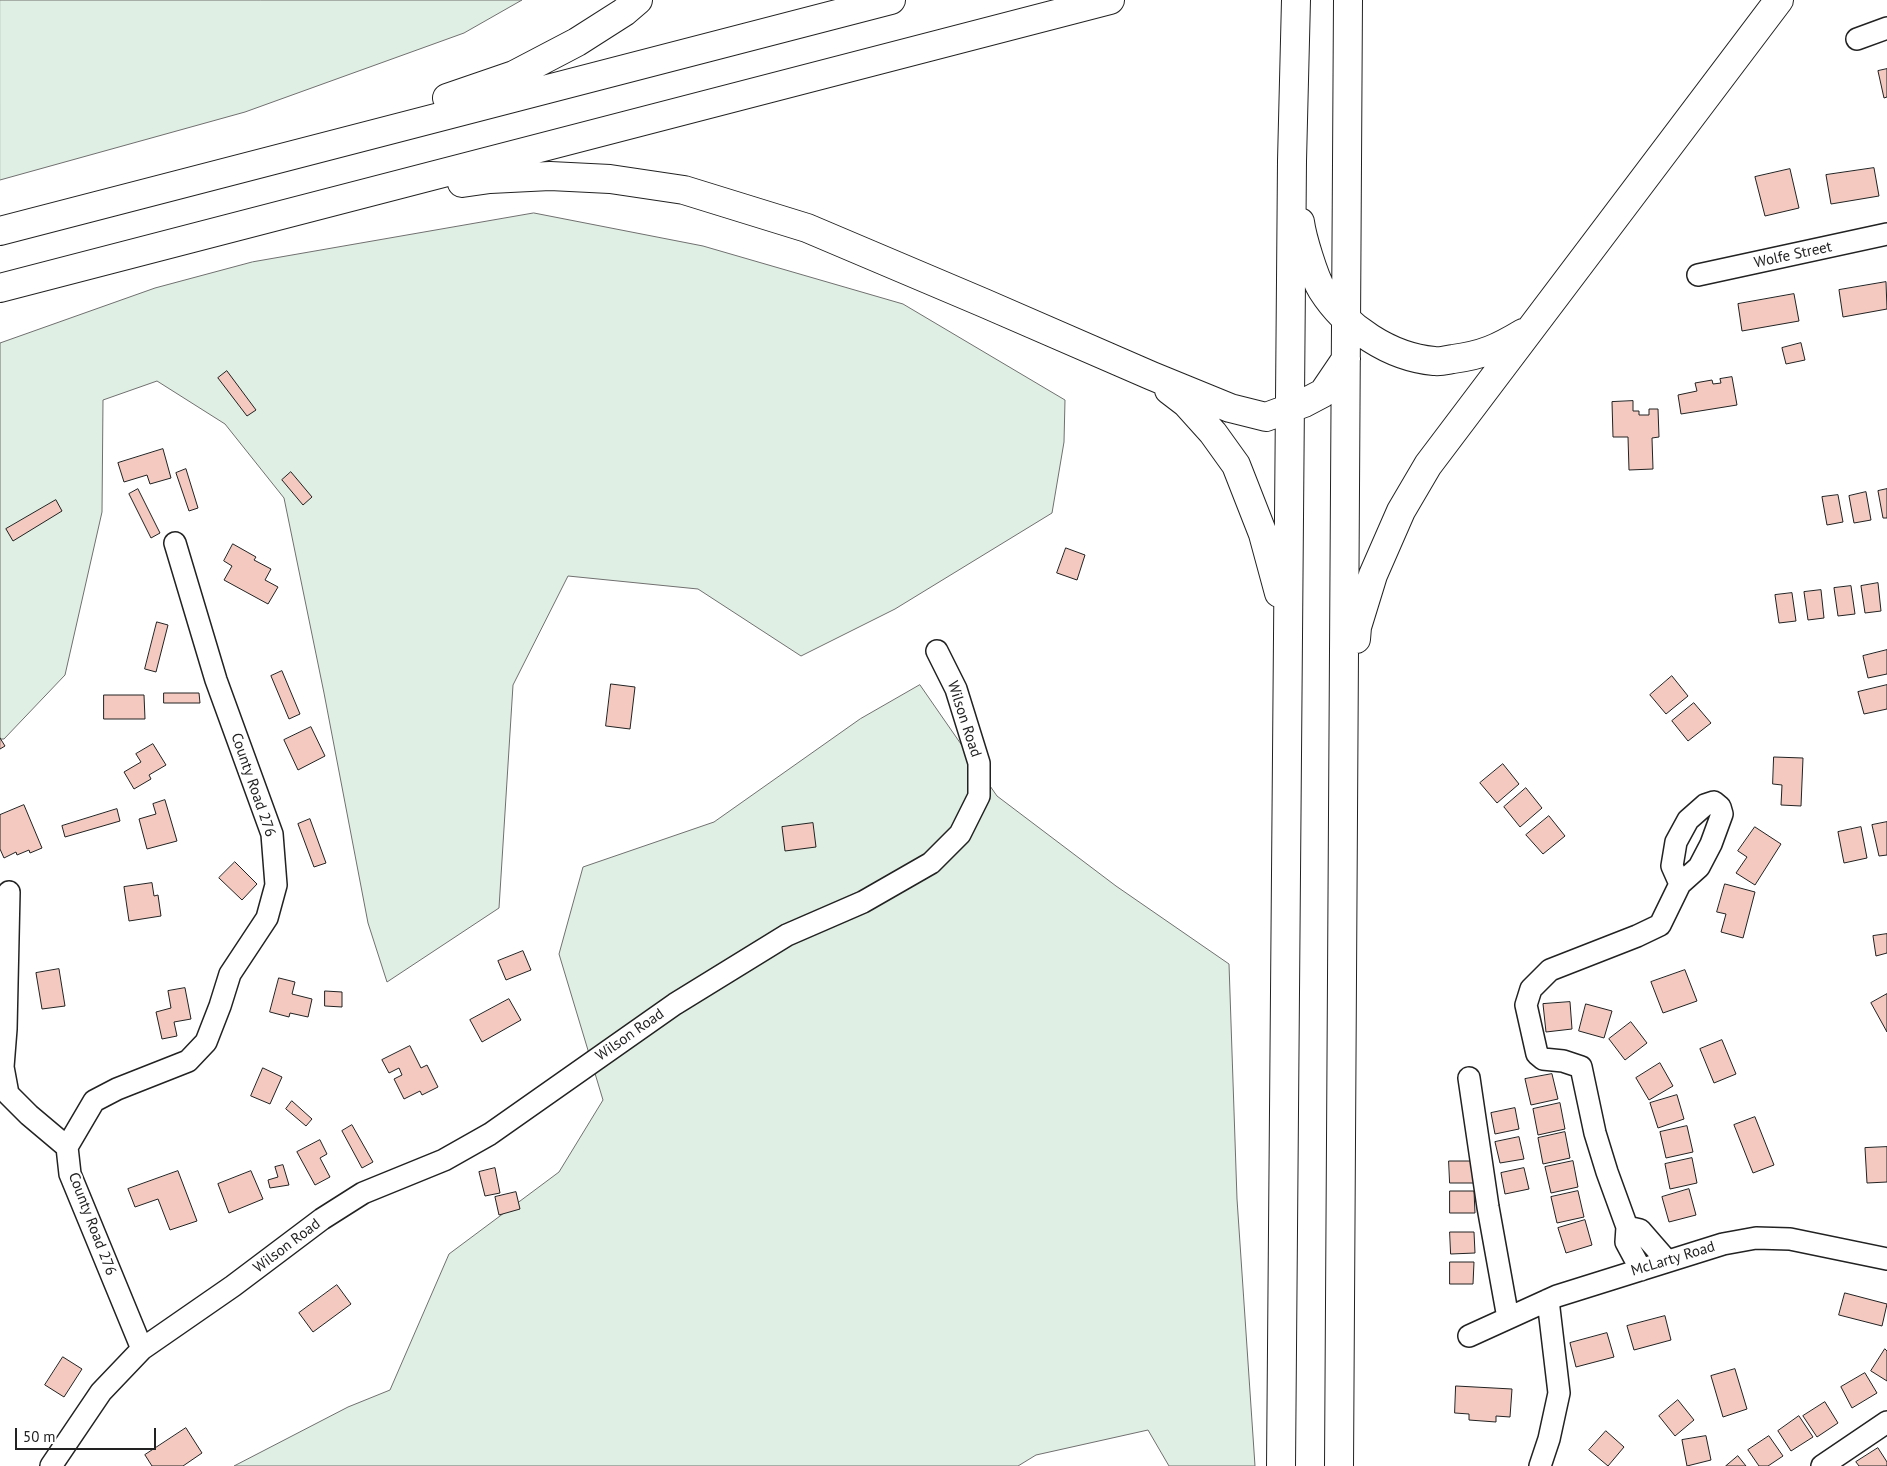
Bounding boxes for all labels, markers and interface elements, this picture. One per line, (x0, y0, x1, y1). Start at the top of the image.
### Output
street label: Wolfe Street (1753, 238, 1833, 272)
street label: Wilson Road (943, 679, 985, 759)
street label: County Road 276 (227, 731, 279, 839)
street label: Wilson Road (592, 1005, 668, 1065)
street label: County Road 276 (64, 1170, 120, 1278)
street label: Wilson Road (250, 1215, 324, 1277)
street label: McLarty Road (1629, 1238, 1717, 1280)
scale bar (18, 1418, 159, 1450)
text: 50 m (23, 1427, 56, 1446)

